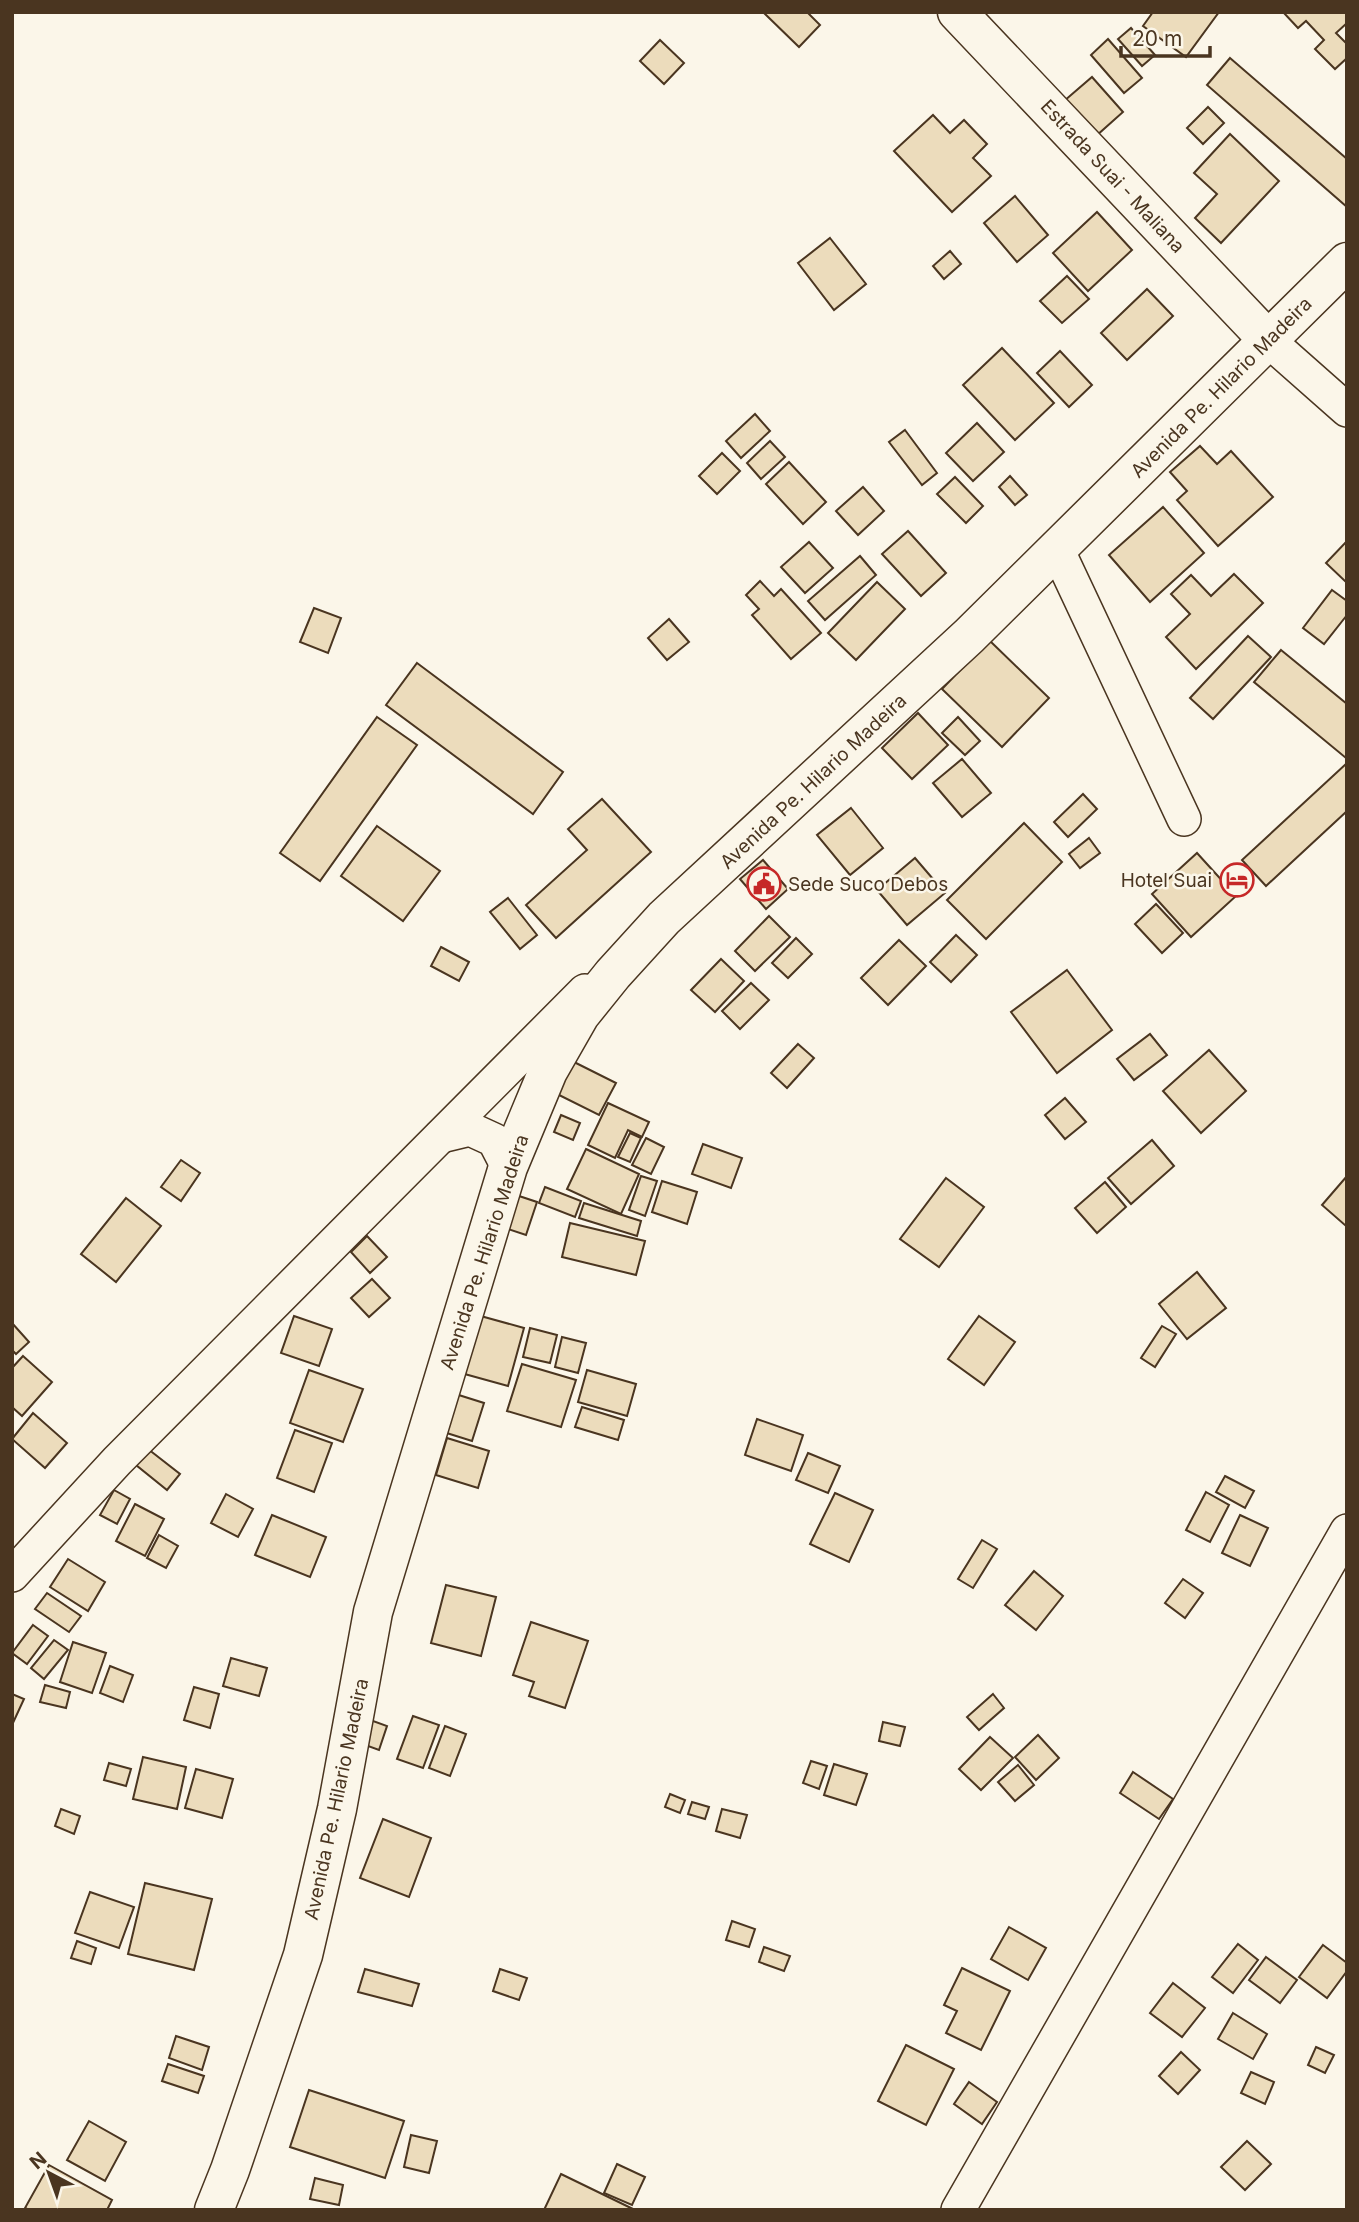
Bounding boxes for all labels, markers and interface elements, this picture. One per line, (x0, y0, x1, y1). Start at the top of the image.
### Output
scale bar (1121, 14, 1210, 58)
text: 20 m (1132, 26, 1182, 51)
street label: Estrada Suai - Maliana (1036, 95, 1190, 258)
street label: Avenida Pe. Hilario Madeira (1126, 292, 1317, 483)
street label: Avenida Pe. Hilario Madeira (715, 689, 911, 874)
hotel icon: Hotel Suai (1218, 861, 1256, 899)
public building icon: Sede Suco Debos (745, 865, 783, 903)
place label: Hotel Suai (1121, 869, 1212, 892)
place label: Sede Suco Debos (788, 873, 948, 896)
street label: Avenida Pe. Hilario Madeira (435, 1131, 533, 1373)
street label: Avenida Pe. Hilario Madeira (300, 1676, 373, 1922)
north arrow (14, 2138, 84, 2208)
text: N (25, 2147, 51, 2174)

